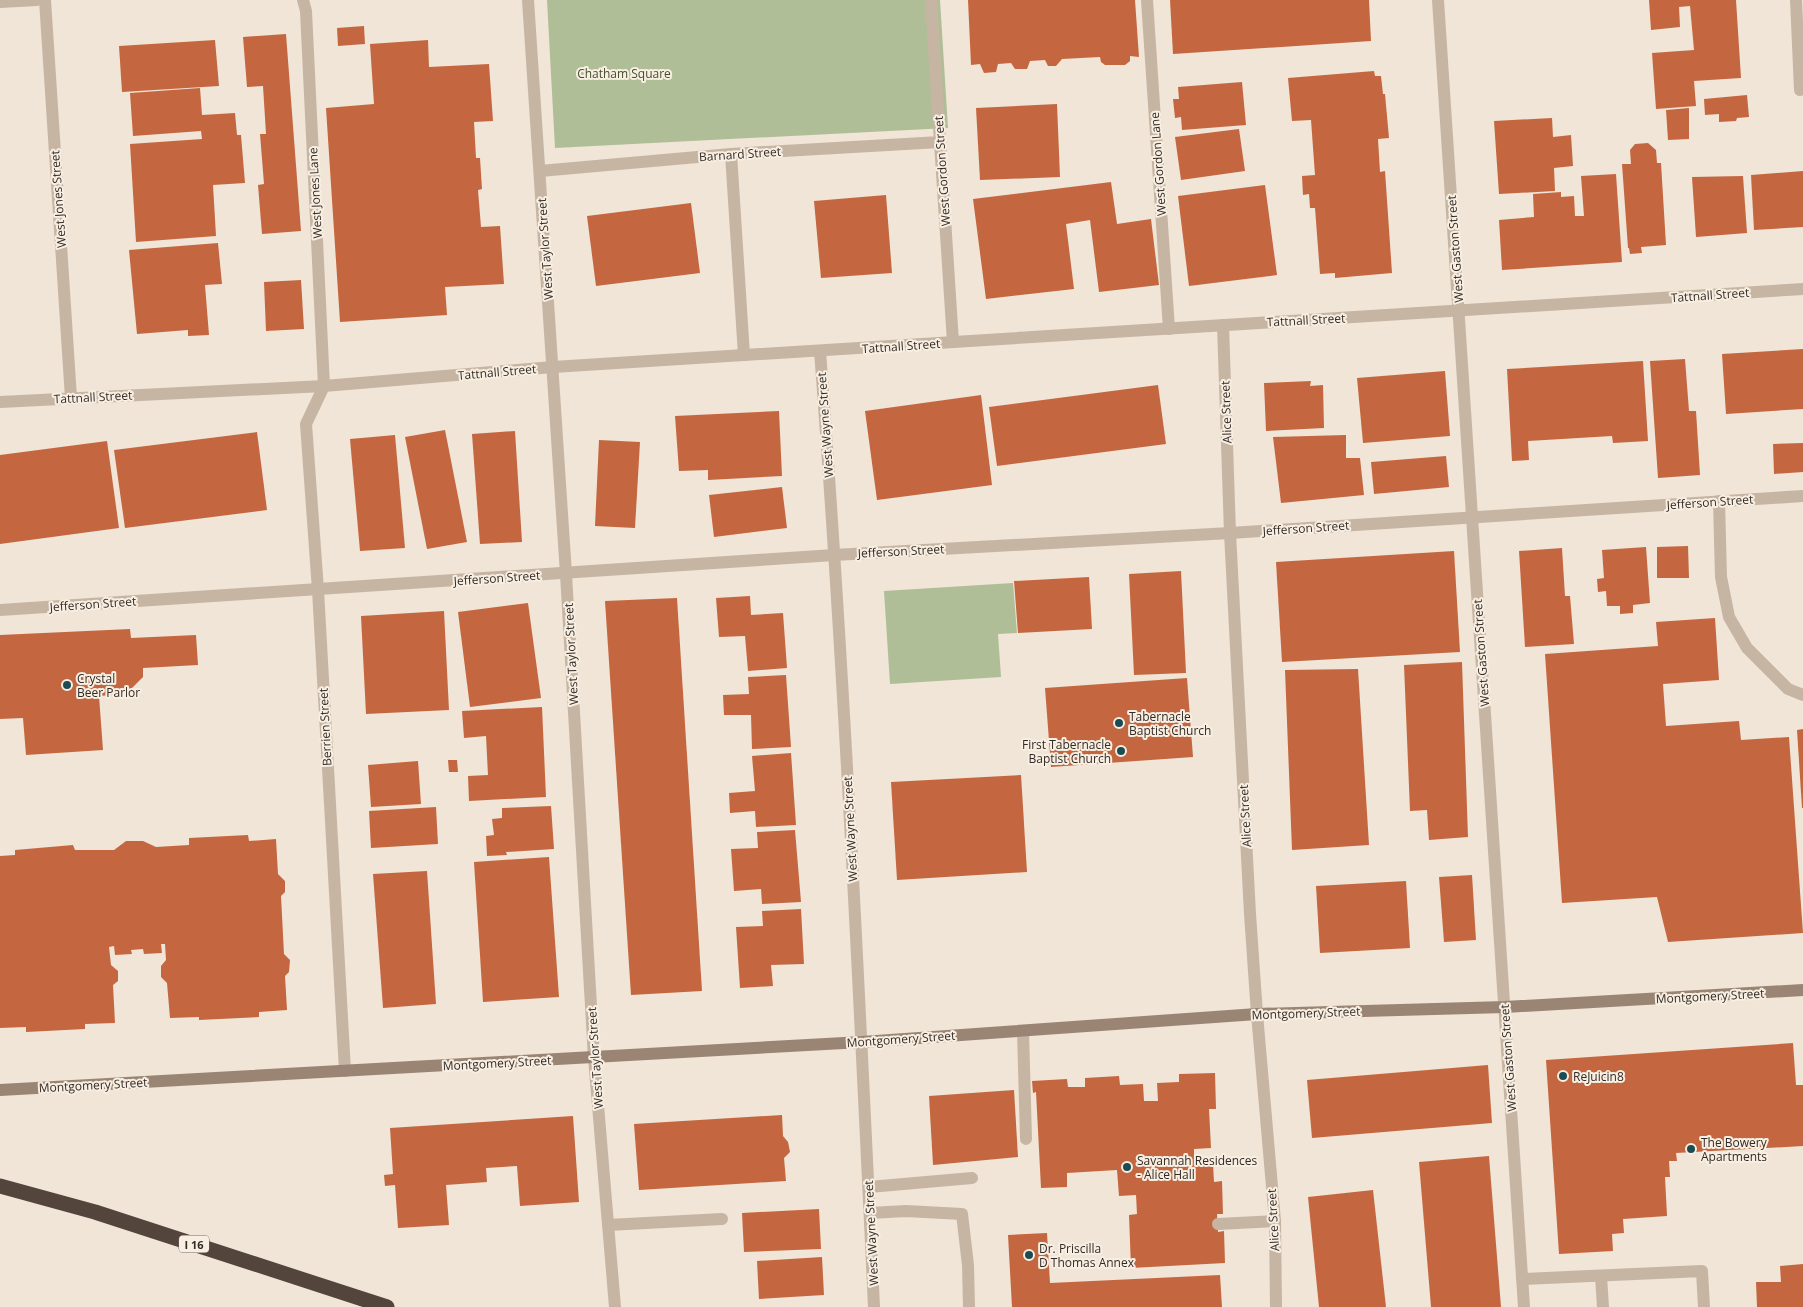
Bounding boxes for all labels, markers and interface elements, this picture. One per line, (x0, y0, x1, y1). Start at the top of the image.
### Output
park label: Chatham Square (577, 65, 671, 82)
street label: West Gordon Lane (1146, 111, 1170, 216)
street label: West Gordon Street (930, 115, 954, 227)
street label: Barnard Street (698, 143, 782, 165)
street label: West Jones Lane (304, 147, 326, 239)
street label: West Jones Street (46, 150, 70, 248)
street label: West Gaston Street (1443, 195, 1467, 303)
street label: West Taylor Street (533, 198, 557, 300)
street label: Tattnall Street (1670, 284, 1750, 306)
street label: Tattnall Street (1266, 309, 1346, 331)
street label: Tattnall Street (861, 335, 941, 357)
street label: Tattnall Street (457, 360, 537, 384)
street label: West Wayne Street (813, 372, 837, 478)
street label: Alice Street (1216, 380, 1236, 444)
street label: Tattnall Street (53, 386, 133, 408)
street label: Jefferson Street (1665, 490, 1754, 514)
street label: Jefferson Street (1261, 516, 1350, 540)
street label: Jefferson Street (856, 540, 945, 562)
street label: Jefferson Street (452, 566, 541, 590)
street label: Jefferson Street (48, 592, 137, 616)
street label: West Gaston Street (1469, 599, 1493, 707)
street label: West Taylor Street (560, 603, 582, 705)
place label: Crystal Beer Parlor (77, 670, 140, 701)
marker: Crystal Beer Parlor (61, 679, 73, 691)
street label: Berrien Street (314, 688, 336, 766)
place label: Tabernacle Baptist Church (1129, 708, 1211, 739)
marker: Tabernacle Baptist Church (1113, 717, 1125, 729)
place label: First Tabernacle Baptist Church (1022, 736, 1111, 767)
marker: First Tabernacle Baptist Church (1115, 745, 1127, 757)
street label: West Wayne Street (839, 776, 861, 882)
street label: Alice Street (1235, 784, 1255, 848)
street label: Montgomery Street (1655, 985, 1765, 1007)
street label: Montgomery Street (1251, 1003, 1361, 1023)
street label: West Gaston Street (1496, 1004, 1520, 1112)
street label: West Taylor Street (583, 1007, 607, 1109)
street label: Montgomery Street (846, 1027, 956, 1051)
street label: Montgomery Street (442, 1052, 552, 1074)
place label: ReJuicin8 (1573, 1068, 1624, 1085)
marker: ReJuicin8 (1557, 1070, 1569, 1082)
street label: Montgomery Street (38, 1074, 148, 1096)
place label: The Bowery Apartments (1701, 1134, 1768, 1165)
marker: The Bowery Apartments (1685, 1143, 1697, 1155)
place label: Savannah Residences - Alice Hall (1137, 1152, 1258, 1183)
marker: Savannah Residences - Alice Hall (1121, 1161, 1133, 1173)
street label: West Wayne Street (860, 1180, 882, 1286)
street label: Alice Street (1263, 1188, 1283, 1252)
road number: I 16 (179, 1236, 209, 1252)
place label: Dr. Priscilla D Thomas Annex (1039, 1240, 1135, 1271)
marker: Dr. Priscilla D Thomas Annex (1023, 1249, 1035, 1261)

